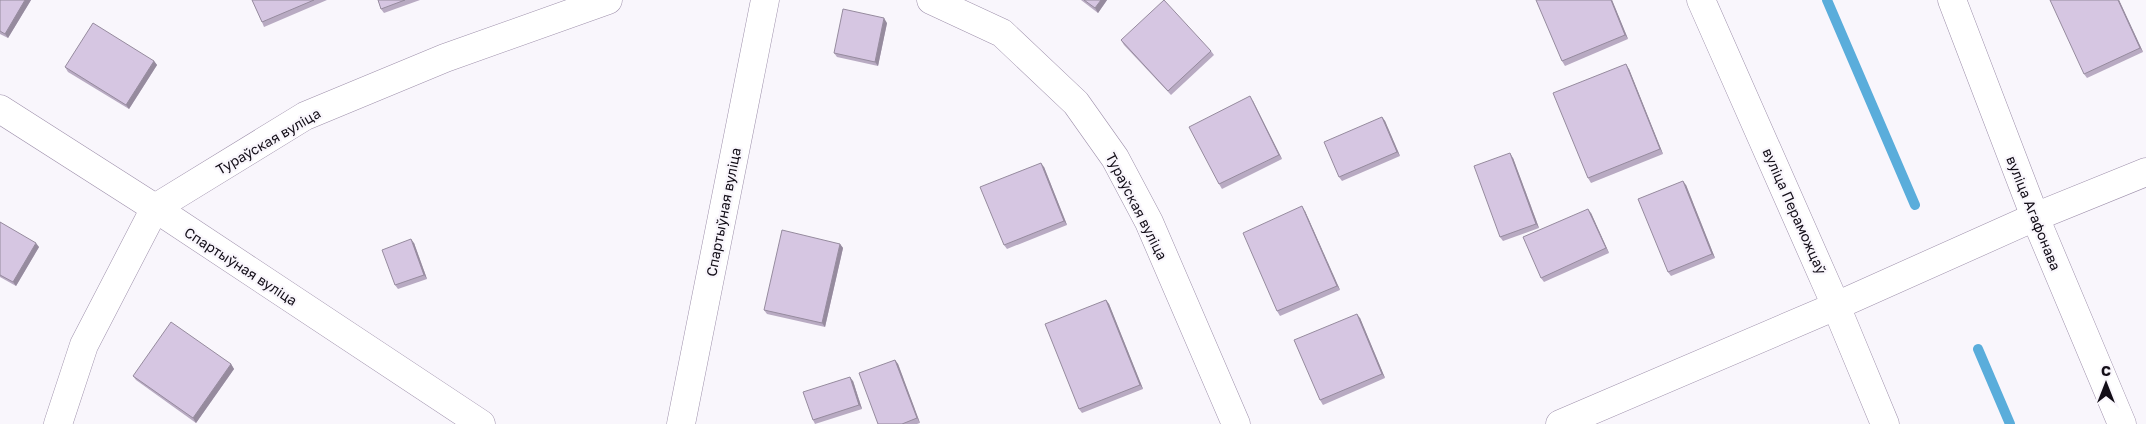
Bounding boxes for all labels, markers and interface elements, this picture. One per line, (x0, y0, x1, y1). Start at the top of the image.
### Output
street label: Тураўская вуліца (213, 104, 323, 178)
street label: вуліца Пераможцаў (1760, 145, 1831, 277)
street label: Спартыўная вуліца (702, 146, 744, 278)
street label: Тураўская вуліца (1103, 150, 1171, 262)
street label: вуліца Агафонава (2003, 153, 2065, 273)
street label: Спартыўная вуліца (181, 223, 301, 309)
north arrow (2081, 359, 2131, 409)
text: С (2101, 362, 2111, 379)

